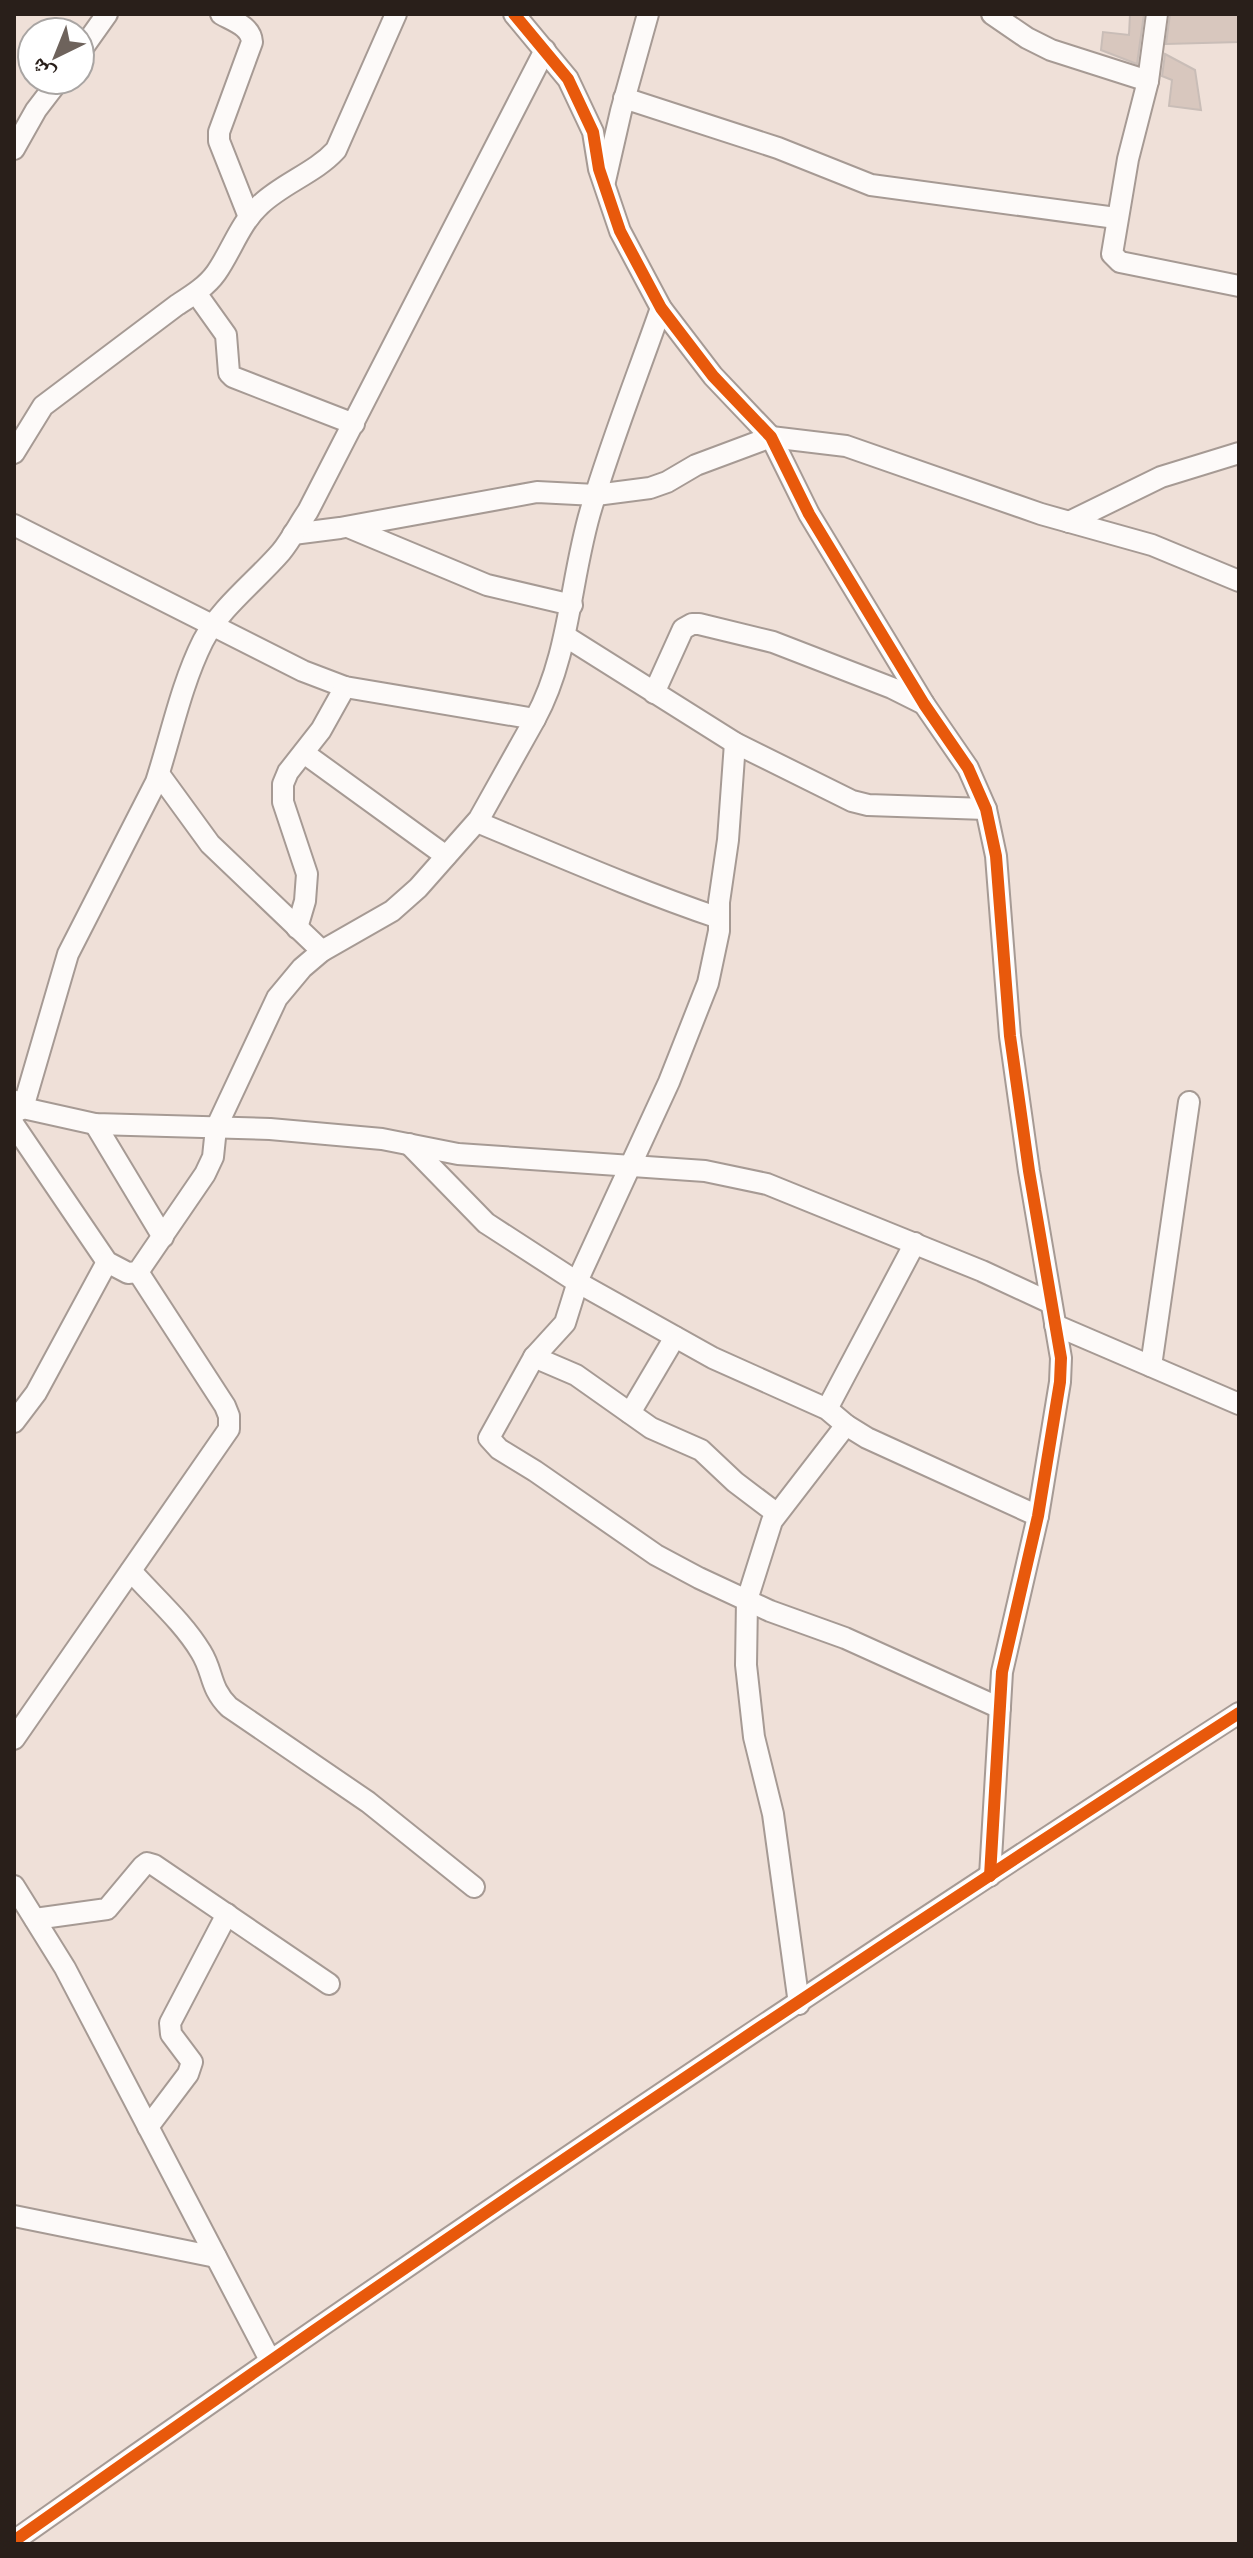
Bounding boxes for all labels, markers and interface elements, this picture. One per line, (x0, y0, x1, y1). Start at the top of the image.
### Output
north arrow (16, 16, 96, 96)
text: ش (25, 52, 60, 88)

